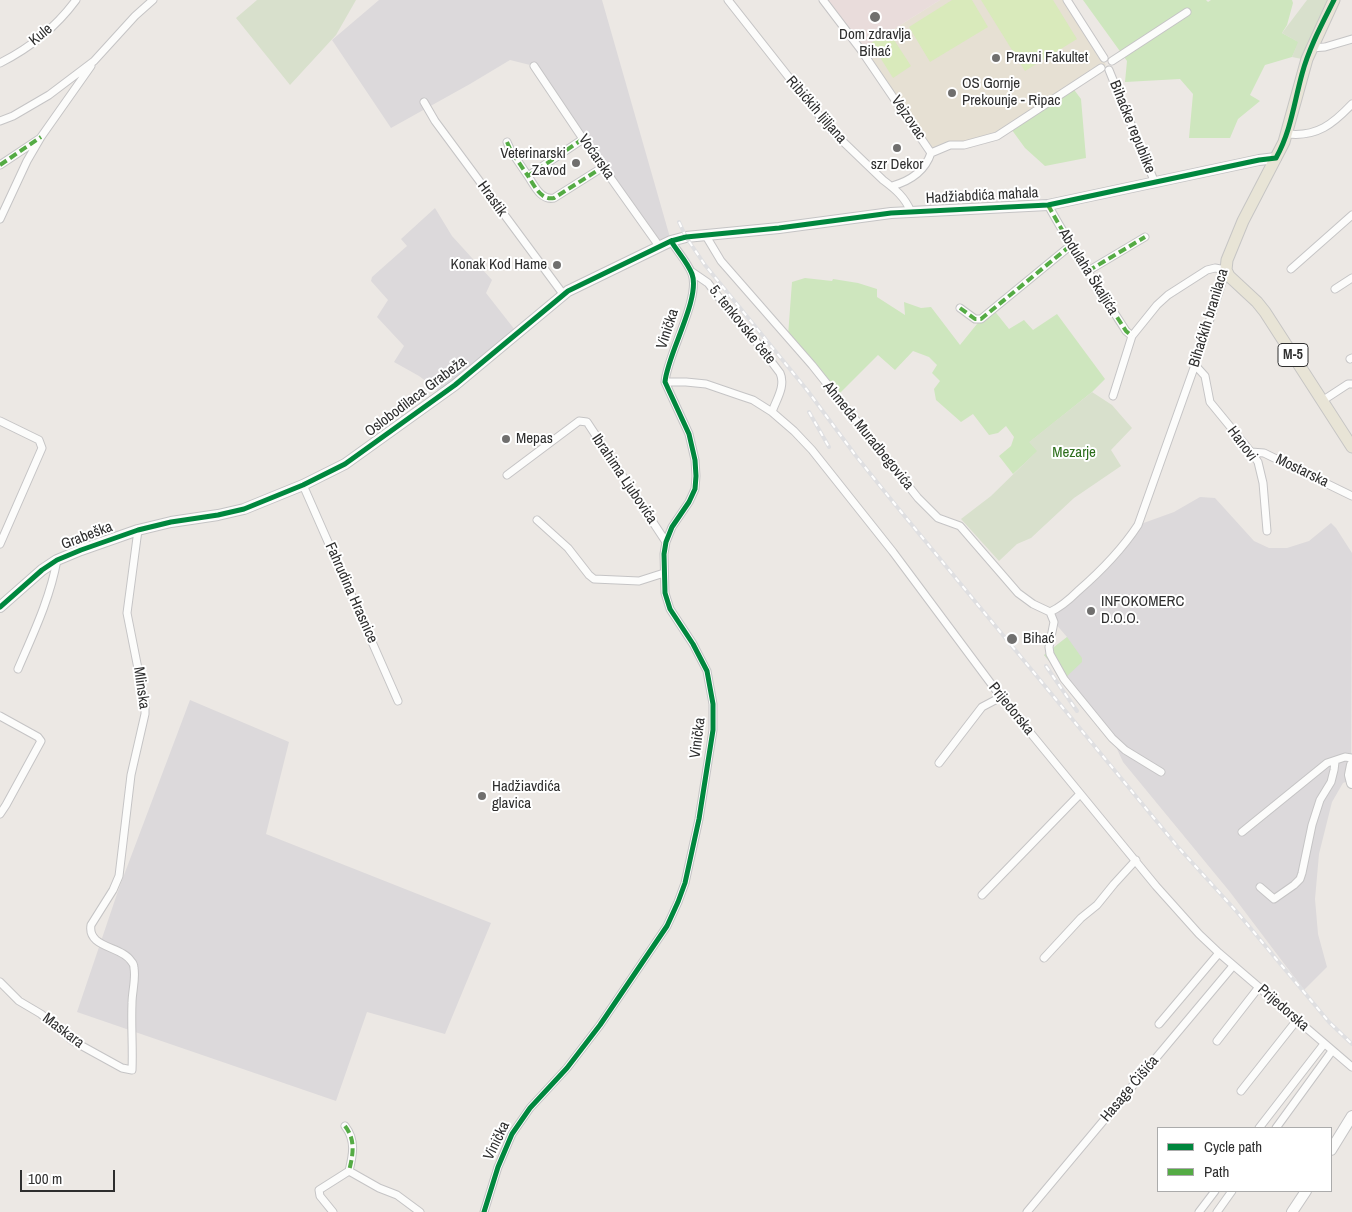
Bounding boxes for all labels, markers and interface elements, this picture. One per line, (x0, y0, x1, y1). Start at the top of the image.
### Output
marker: Dom zdravlja Bihać (868, 10, 882, 24)
street label: Kule (26, 20, 56, 50)
place label: Dom zdravlja Bihać (839, 26, 911, 61)
place label: Pravni Fakultet (1006, 49, 1088, 67)
marker: Pravni Fakultet (990, 52, 1002, 64)
street label: Ribićkih ljiljana (782, 73, 850, 147)
place label: OS Gornje Prekounje - Ripac (962, 75, 1060, 110)
street label: Bihaćke republike (1105, 78, 1159, 176)
marker: OS Gornje Prekounje - Ripac (946, 87, 958, 99)
street label: Vejzovac (887, 93, 929, 143)
street label: Voćarska (574, 131, 618, 183)
marker: szr Dekor (891, 142, 903, 154)
place label: Veterinarski Zavod (500, 145, 566, 180)
place label: szr Dekor (871, 156, 923, 174)
marker: Veterinarski Zavod (570, 157, 582, 169)
street label: Hrastik (473, 178, 511, 220)
street label: Hadžiabdića mahala (925, 184, 1039, 208)
street label: Abdulaha Škaljića (1054, 225, 1122, 319)
place label: Konak Kod Hame (451, 256, 547, 274)
marker: Konak Kod Hame (551, 259, 563, 271)
street label: Bihaćkih branilaca (1185, 267, 1233, 369)
street label: 5. tenkovske čete (705, 282, 779, 368)
street label: Vinička (653, 307, 683, 351)
road number: M-5 (1278, 344, 1308, 366)
street label: Oslobodilaca Grabeža (362, 353, 470, 441)
street label: Ahmeda Muradbegovića (819, 378, 917, 494)
street label: Hanovi (1223, 423, 1261, 465)
place label: Mepas (516, 430, 553, 448)
street label: Ibrahima Ljubovića (587, 431, 661, 527)
marker: Mepas (500, 433, 512, 445)
park label: Mezarje (1052, 444, 1096, 462)
street label: Mostarska (1273, 450, 1331, 492)
street label: Grabeška (59, 518, 115, 554)
street label: Fahrudina Hrasnice (321, 540, 381, 646)
place label: INFOKOMERC D.O.O. (1101, 593, 1184, 628)
marker: INFOKOMERC D.O.O. (1085, 605, 1097, 617)
place label: Bihać (1023, 630, 1054, 648)
marker: Bihać (1005, 632, 1019, 646)
street label: Mlinska (129, 666, 153, 710)
street label: Prijedorska (984, 679, 1038, 739)
street label: Vinička (687, 717, 709, 759)
place label: Hadžiavdića glavica (492, 778, 560, 813)
marker: Hadžiavdića glavica (476, 790, 488, 802)
street label: Prijedorska (1254, 981, 1312, 1035)
street label: Maskara (39, 1010, 87, 1052)
street label: Hasage Ćišića (1097, 1052, 1163, 1126)
street label: Vinička (480, 1119, 514, 1163)
legend (1157, 1127, 1332, 1192)
text: Cycle path (1204, 1136, 1262, 1157)
scale bar (22, 1160, 118, 1192)
text: Path (1204, 1161, 1229, 1182)
text: 100 m (28, 1168, 62, 1189)

